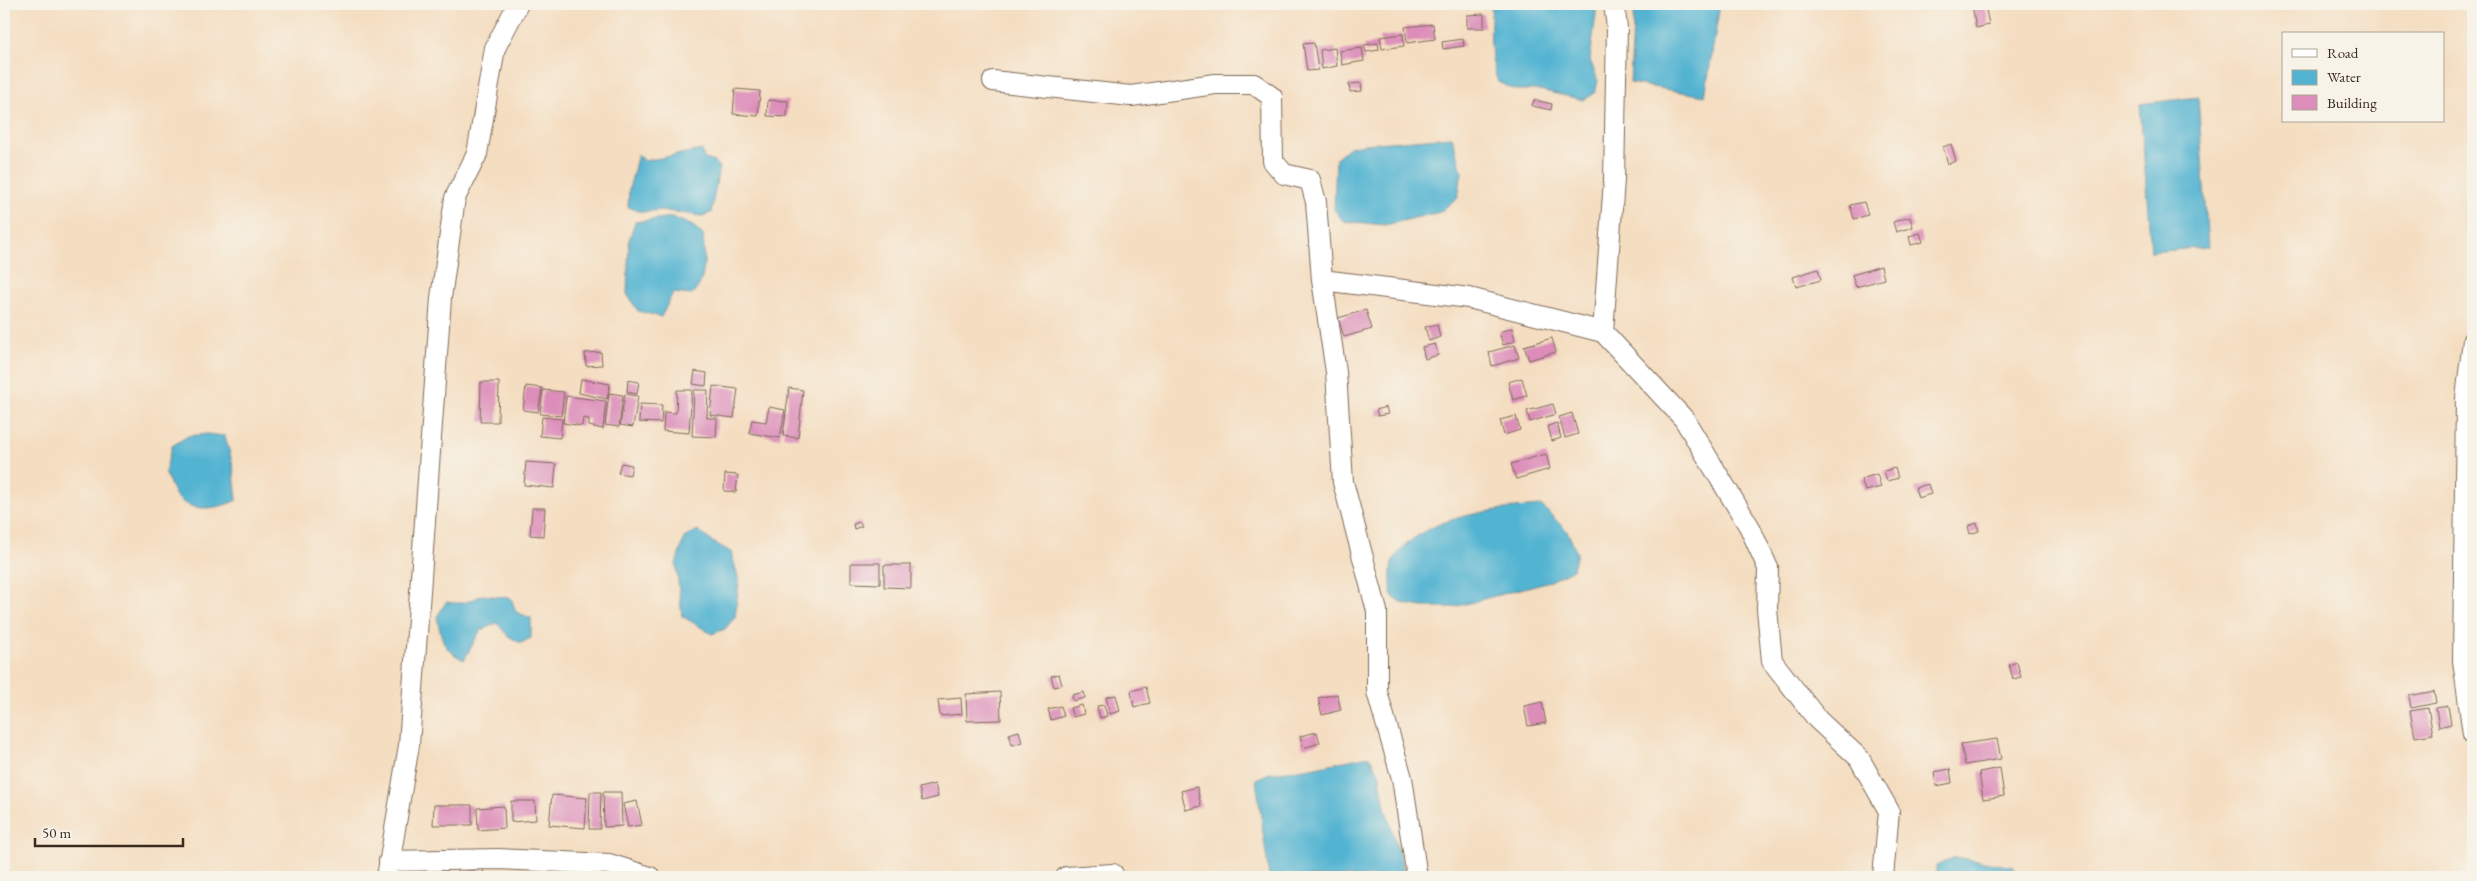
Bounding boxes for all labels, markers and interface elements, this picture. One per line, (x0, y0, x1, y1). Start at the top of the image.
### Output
legend (2282, 32, 2444, 122)
text: Road (2327, 43, 2359, 62)
text: Water (2327, 67, 2361, 86)
text: Building (2327, 93, 2377, 112)
scale bar (35, 816, 182, 848)
text: 50 m (42, 823, 71, 842)

